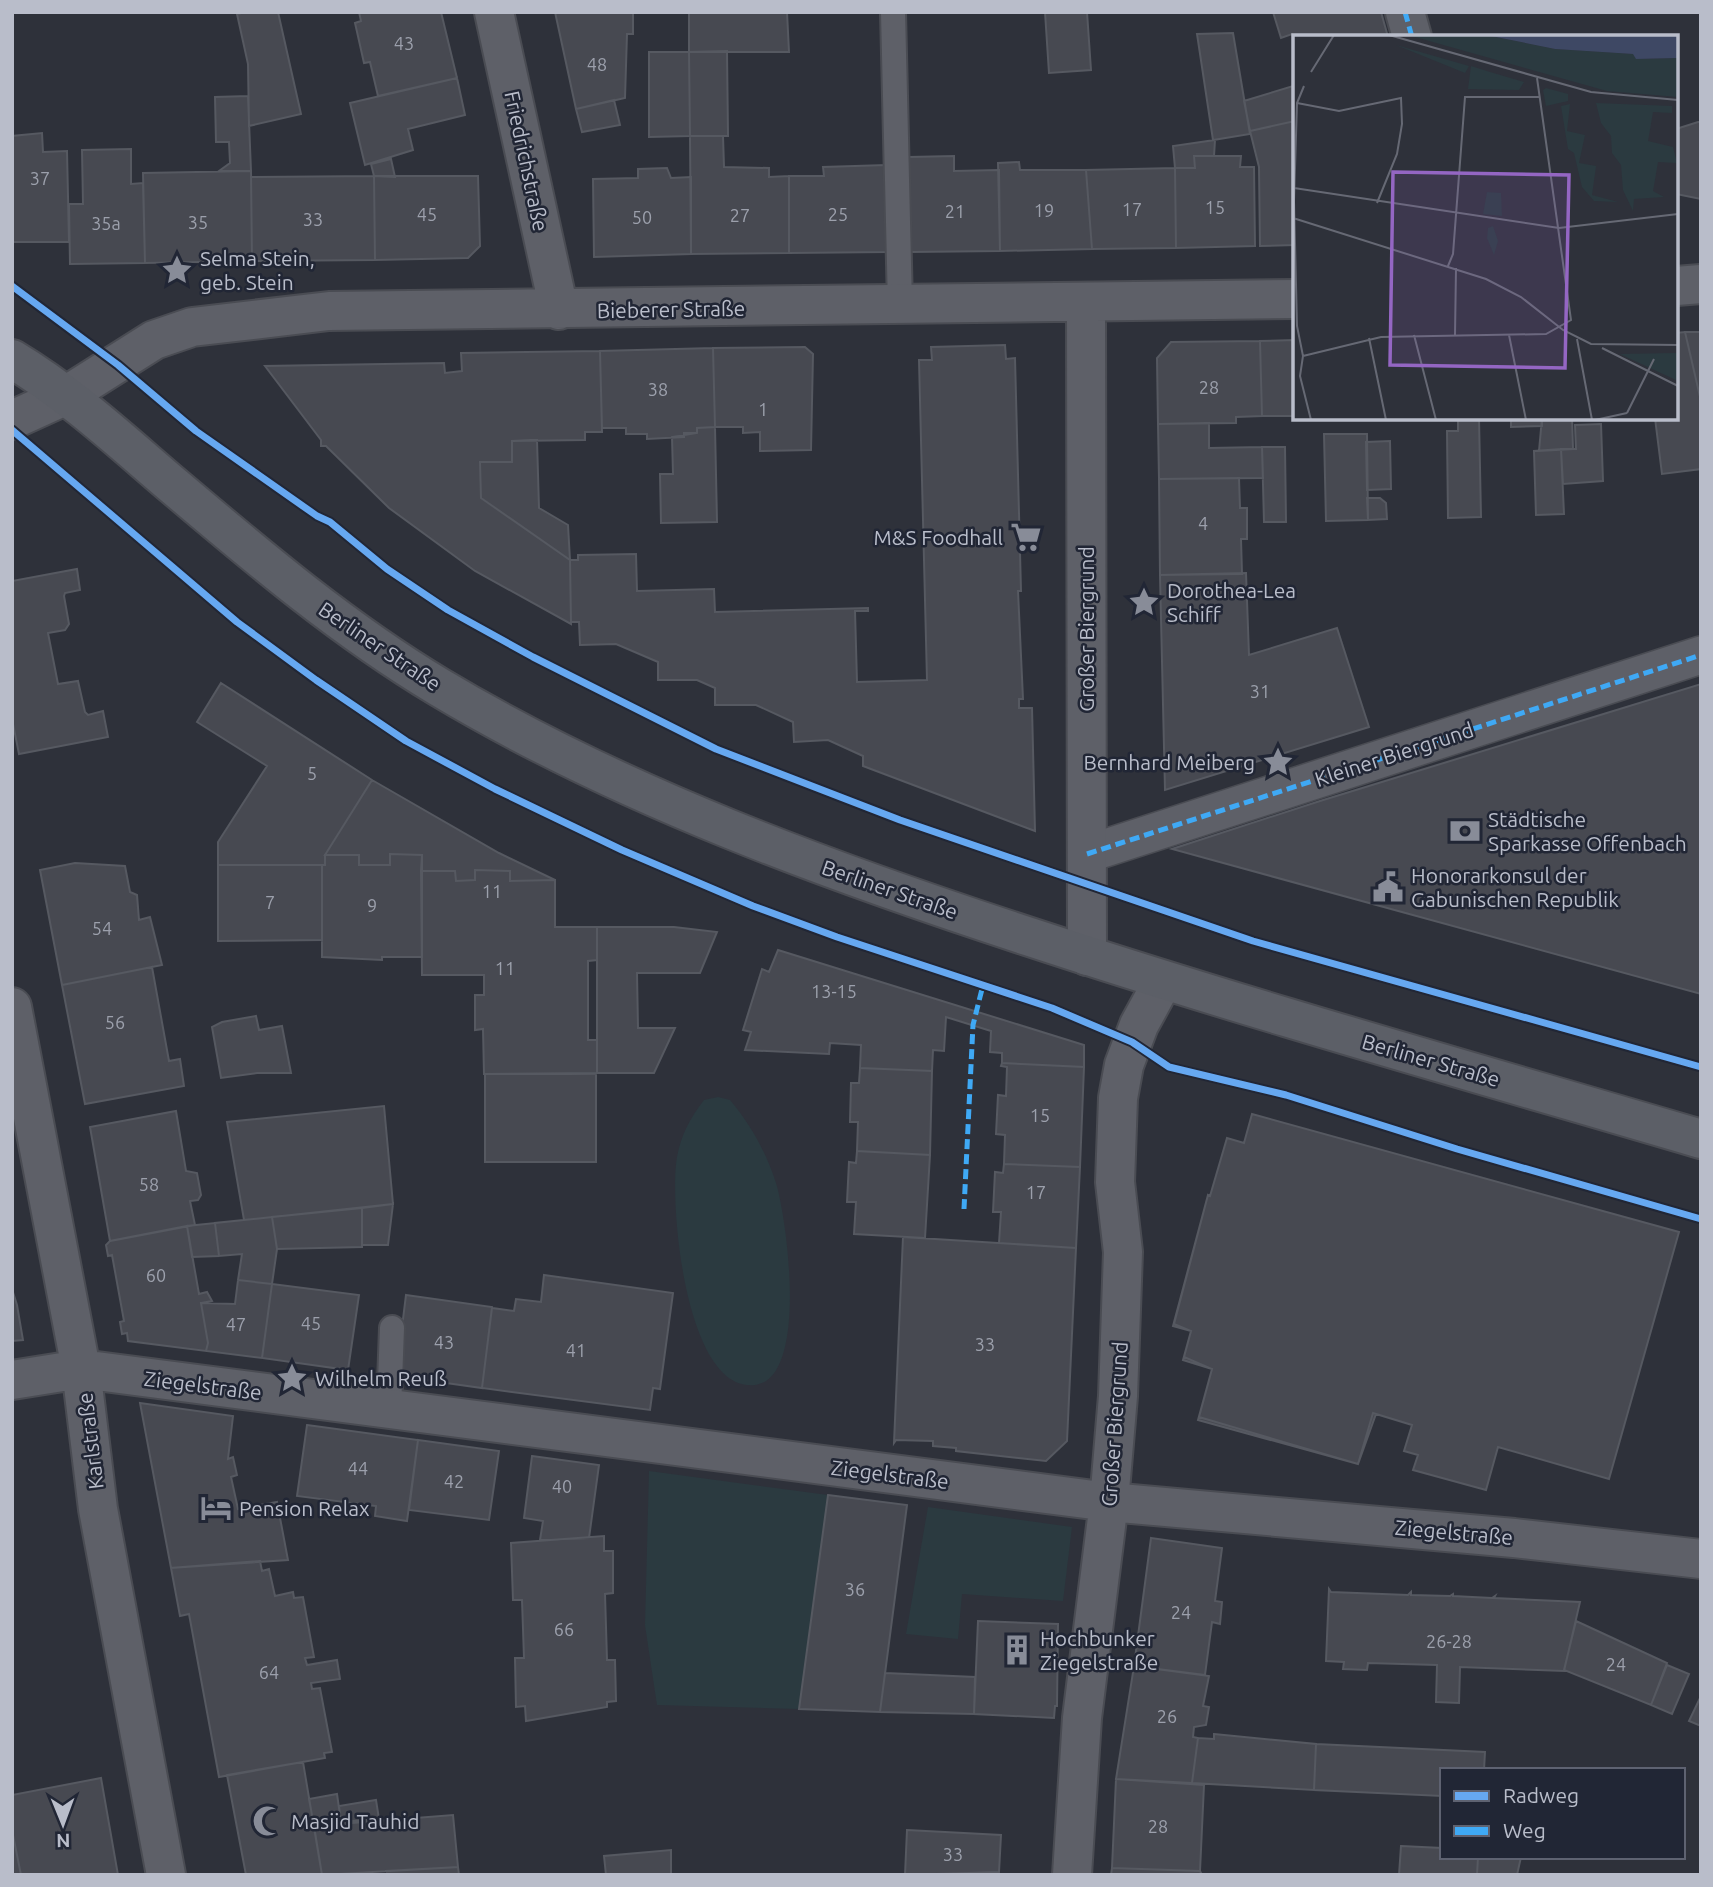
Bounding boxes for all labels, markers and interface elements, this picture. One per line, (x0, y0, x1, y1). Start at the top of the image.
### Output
house number: 43 (394, 33, 414, 53)
inset map (1293, 35, 1678, 420)
house number: 48 (587, 54, 607, 74)
street label: Friedrichstraße (500, 89, 554, 233)
house number: 37 (30, 168, 50, 188)
house number: 15 (1205, 197, 1225, 217)
house number: 17 (1122, 199, 1142, 219)
house number: 19 (1034, 200, 1054, 220)
house number: 21 (945, 201, 965, 221)
house number: 45 (417, 204, 437, 224)
house number: 25 (828, 204, 848, 224)
house number: 27 (730, 205, 750, 225)
house number: 50 (632, 207, 652, 227)
house number: 33 (303, 209, 323, 229)
house number: 35 (188, 212, 208, 232)
house number: 35a (91, 213, 121, 233)
place label: Selma Stein, geb. Stein (200, 246, 315, 294)
place icon: Selma Stein, geb. Stein (160, 253, 194, 287)
street label: Bieberer Straße (597, 296, 745, 322)
house number: 28 (1199, 377, 1219, 397)
house number: 38 (648, 379, 668, 399)
house number: 1 (758, 399, 768, 419)
house number: 4 (1198, 513, 1208, 533)
supermarket icon: M&S Foodhall (1009, 520, 1043, 554)
place label: M&S Foodhall (874, 525, 1003, 549)
street label: Großer Biergrund (1074, 546, 1098, 712)
place label: Dorothea-Lea Schiff (1167, 578, 1296, 626)
place icon: Dorothea-Lea Schiff (1127, 585, 1161, 619)
street label: Berliner Straße (314, 596, 446, 696)
house number: 31 (1250, 681, 1270, 701)
street label: Kleiner Biergrund (1312, 717, 1476, 791)
place icon: Bernhard Meiberg (1261, 745, 1295, 779)
place label: Bernhard Meiberg (1083, 750, 1255, 774)
house number: 5 (307, 763, 317, 783)
place label: Städtische Sparkasse Offenbach (1488, 807, 1687, 855)
bank icon: Städtische Sparkasse Offenbach (1448, 814, 1482, 848)
street label: Berliner Straße (819, 855, 961, 923)
place label: Honorarkonsul der Gabunischen Republik (1411, 863, 1619, 911)
public building icon: Honorarkonsul der Gabunischen Republik (1371, 870, 1405, 904)
house number: 11 (482, 881, 502, 901)
house number: 7 (265, 892, 275, 912)
house number: 9 (367, 895, 377, 915)
house number: 54 (92, 918, 112, 938)
house number: 11 (495, 958, 515, 978)
house number: 13-15 (811, 981, 857, 1001)
house number: 56 (105, 1012, 125, 1032)
street label: Berliner Straße (1359, 1029, 1503, 1091)
house number: 15 (1030, 1105, 1050, 1125)
house number: 58 (139, 1174, 159, 1194)
house number: 17 (1026, 1182, 1046, 1202)
house number: 60 (146, 1265, 166, 1285)
house number: 45 (301, 1313, 321, 1333)
house number: 47 (226, 1314, 246, 1334)
house number: 43 (434, 1332, 454, 1352)
house number: 33 (975, 1334, 995, 1354)
house number: 41 (566, 1340, 586, 1360)
street label: Großer Biergrund (1096, 1341, 1132, 1507)
place icon: Wilhelm Reuß (275, 1361, 309, 1395)
street label: Ziegelstraße (143, 1366, 263, 1404)
place label: Wilhelm Reuß (315, 1366, 447, 1390)
street label: Karlstraße (72, 1391, 108, 1491)
street label: Ziegelstraße (830, 1455, 950, 1493)
house number: 44 (348, 1458, 368, 1478)
house number: 42 (444, 1471, 464, 1491)
house number: 40 (552, 1476, 572, 1496)
hotel icon: Pension Relax (199, 1491, 233, 1525)
place label: Pension Relax (239, 1496, 370, 1520)
street label: Ziegelstraße (1394, 1515, 1514, 1549)
house number: 36 (845, 1579, 865, 1599)
house number: 24 (1171, 1602, 1191, 1622)
house number: 66 (554, 1619, 574, 1639)
place label: Hochbunker Ziegelstraße (1040, 1626, 1158, 1674)
house number: 26-28 (1426, 1631, 1472, 1651)
building icon: Hochbunker Ziegelstraße (1000, 1633, 1034, 1667)
house number: 24 (1606, 1654, 1626, 1674)
house number: 64 (259, 1662, 279, 1682)
house number: 26 (1157, 1706, 1177, 1726)
legend (1440, 1768, 1685, 1859)
text: Radweg (1503, 1783, 1579, 1807)
north arrow (28, 1789, 98, 1859)
mosque icon: Masjid Tauhid (251, 1804, 285, 1838)
place label: Masjid Tauhid (291, 1809, 419, 1833)
house number: 28 (1148, 1816, 1168, 1836)
text: Weg (1503, 1818, 1546, 1842)
text: N (56, 1830, 71, 1852)
house number: 33 (943, 1844, 963, 1864)

